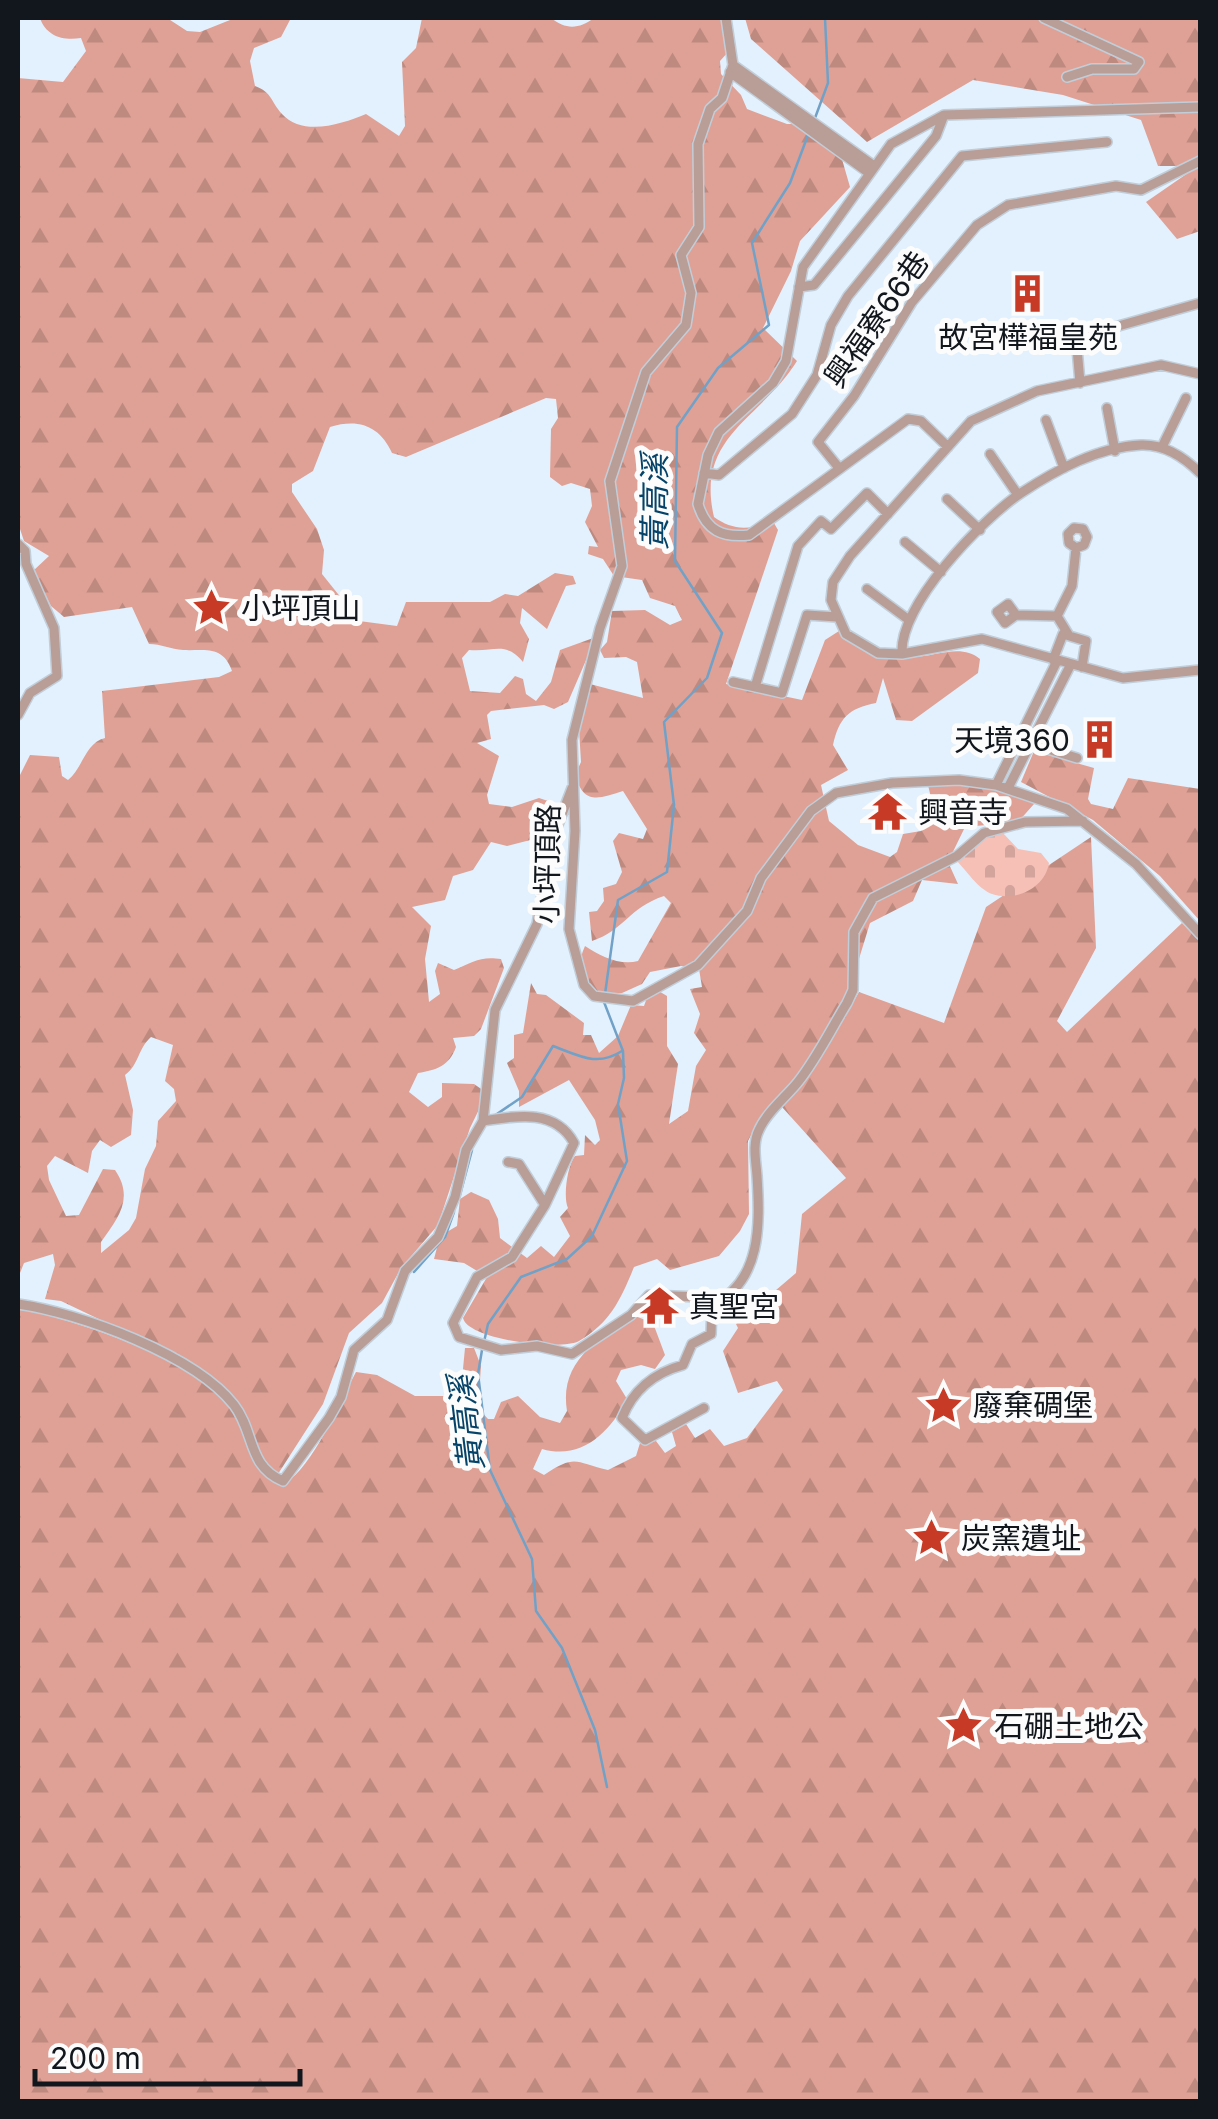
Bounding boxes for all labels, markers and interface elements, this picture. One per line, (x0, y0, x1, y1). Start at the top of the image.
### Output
street label: 興福寮66巷 (816, 244, 936, 394)
building icon: 故宮樺福皇苑 (1007, 272, 1049, 314)
place label: 故宮樺福皇苑 (938, 319, 1118, 355)
water label: 黃高溪 (635, 450, 674, 550)
place icon: 小坪頂山 (190, 587, 232, 629)
place label: 小坪頂山 (241, 590, 361, 626)
building icon: 天境360 (1079, 719, 1121, 761)
place label: 天境360 (954, 722, 1070, 758)
temple icon: 興音寺 (867, 791, 909, 833)
place label: 興音寺 (918, 794, 1008, 830)
street label: 小坪頂路 (528, 804, 566, 924)
temple icon: 真聖宮 (638, 1285, 680, 1327)
place label: 真聖宮 (689, 1288, 779, 1324)
water label: 黃高溪 (440, 1369, 491, 1473)
place icon: 廢棄碉堡 (922, 1384, 964, 1426)
place label: 廢棄碉堡 (973, 1387, 1093, 1423)
place icon: 炭窯遺址 (910, 1517, 952, 1559)
place label: 炭窯遺址 (961, 1520, 1081, 1556)
place icon: 石硼土地公 (943, 1705, 985, 1747)
place label: 石硼土地公 (994, 1708, 1144, 1744)
scale bar (35, 2024, 300, 2086)
text: 200 m (50, 2040, 141, 2076)

